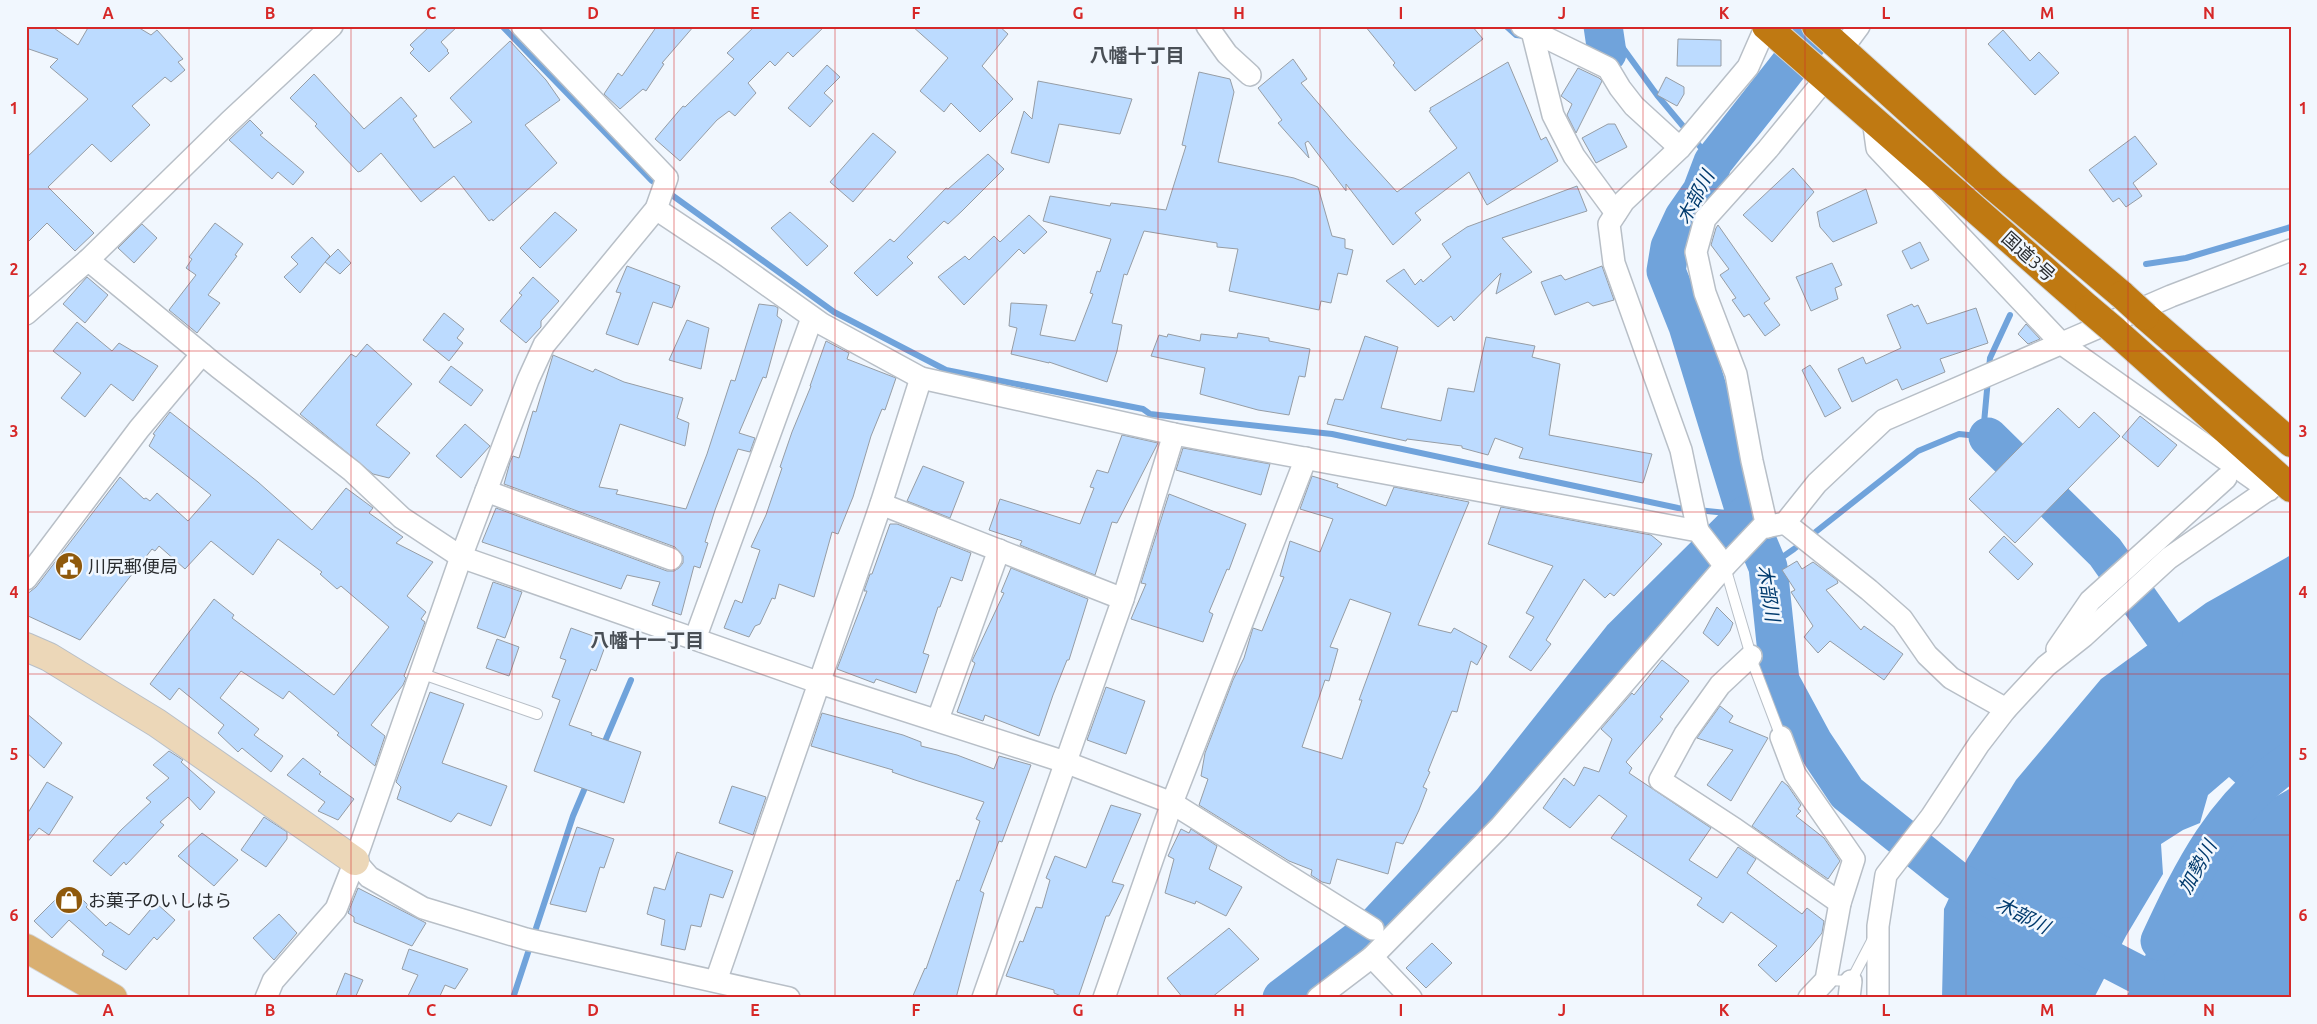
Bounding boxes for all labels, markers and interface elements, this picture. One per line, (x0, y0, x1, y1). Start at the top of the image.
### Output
text: A (102, 4, 114, 22)
text: B (265, 4, 275, 22)
text: C (426, 4, 436, 22)
text: D (587, 4, 599, 22)
text: E (750, 4, 760, 22)
text: F (912, 4, 921, 22)
text: G (1072, 4, 1084, 22)
text: H (1233, 4, 1245, 22)
text: I (1399, 4, 1403, 22)
text: J (1558, 4, 1566, 22)
text: K (1719, 4, 1730, 22)
text: L (1882, 4, 1891, 22)
text: M (2040, 4, 2054, 22)
text: N (2203, 4, 2215, 22)
district label: 八幡十丁目 (1089, 44, 1185, 66)
text: 1 (9, 99, 19, 117)
text: 1 (2298, 99, 2308, 117)
water label: 木部川 (1672, 165, 1719, 227)
street label: 国道3号 (1998, 227, 2060, 285)
text: 2 (9, 260, 19, 278)
text: 2 (2298, 260, 2308, 278)
text: 3 (9, 422, 19, 440)
text: 3 (2298, 422, 2308, 440)
public building icon: 川尻郵便局 (54, 551, 84, 581)
place label: 川尻郵便局 (88, 556, 178, 576)
water label: 木部川 (1754, 563, 1785, 625)
text: 4 (9, 583, 19, 601)
text: 4 (2298, 583, 2308, 601)
district label: 八幡十一丁目 (590, 629, 704, 651)
text: 5 (9, 745, 19, 763)
text: 5 (2298, 745, 2308, 763)
water label: 加勢川 (2174, 835, 2221, 897)
shop icon: お菓子のいしはら (54, 885, 84, 915)
place label: お菓子のいしはら (88, 890, 232, 910)
water label: 木部川 (1993, 892, 2055, 939)
text: 6 (9, 906, 19, 924)
text: 6 (2298, 906, 2308, 924)
text: A (102, 1001, 114, 1019)
text: B (265, 1001, 275, 1019)
text: C (426, 1001, 436, 1019)
text: D (587, 1001, 599, 1019)
text: E (750, 1001, 760, 1019)
text: F (912, 1001, 921, 1019)
text: G (1072, 1001, 1084, 1019)
text: H (1233, 1001, 1245, 1019)
text: I (1399, 1001, 1403, 1019)
text: J (1558, 1001, 1566, 1019)
text: K (1719, 1001, 1730, 1019)
text: L (1882, 1001, 1891, 1019)
text: M (2040, 1001, 2054, 1019)
text: N (2203, 1001, 2215, 1019)

